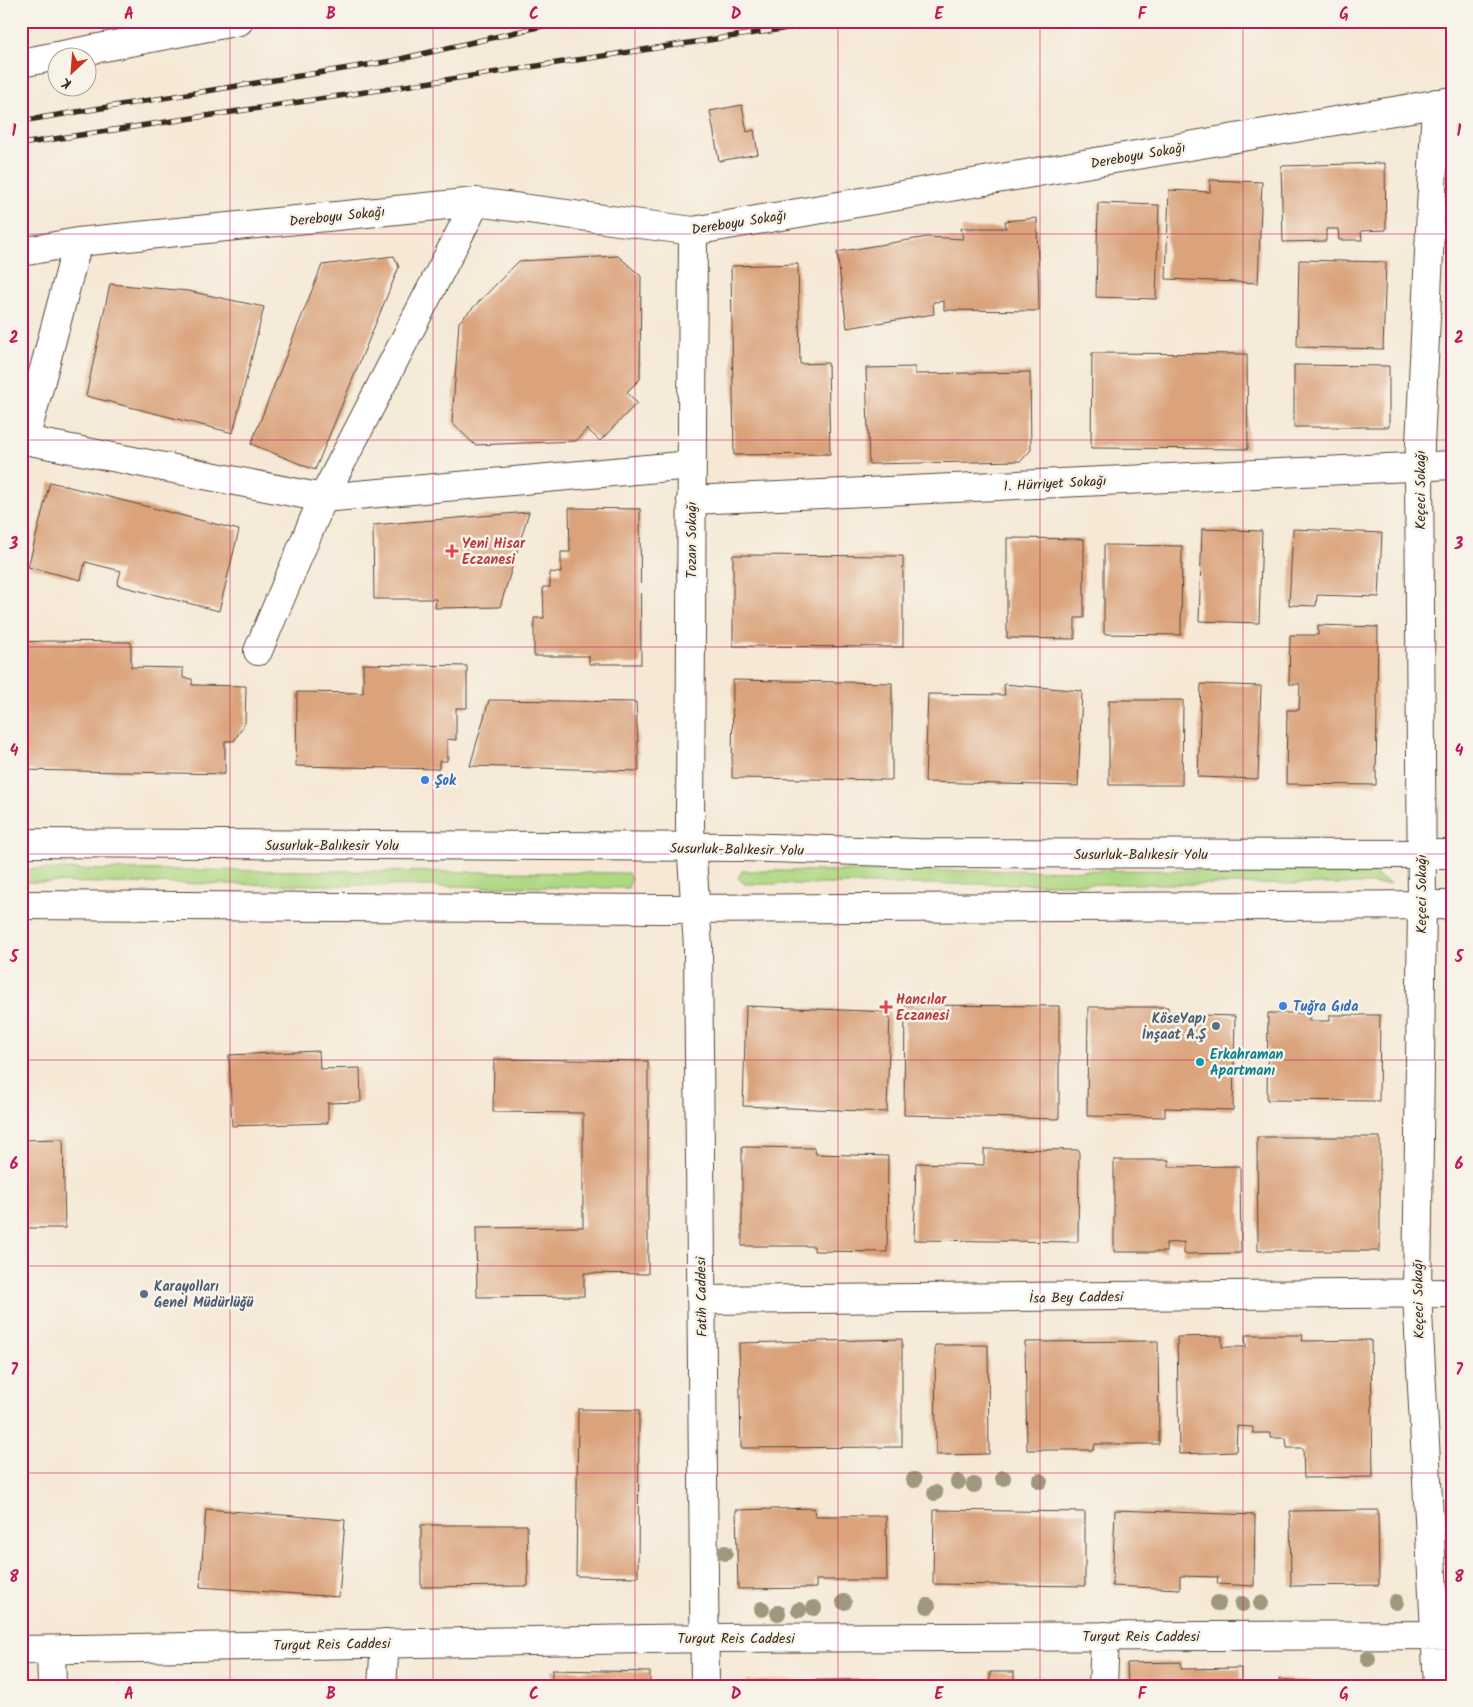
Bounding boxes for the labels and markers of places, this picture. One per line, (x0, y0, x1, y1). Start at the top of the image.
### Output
place label: Yeni Hisar Eczanesi (462, 533, 526, 571)
marker: Yeni Hisar Eczanesi (446, 545, 458, 557)
place label: Şok (435, 770, 457, 792)
marker: Şok (419, 774, 431, 786)
place label: Hancılar Eczanesi (896, 989, 950, 1027)
place label: Tuğra Gıda (1293, 996, 1358, 1018)
marker: Tuğra Gıda (1277, 1000, 1289, 1012)
marker: Hancılar Eczanesi (880, 1001, 892, 1013)
place label: KöseYapı İnşaat A.Ş (1142, 1008, 1206, 1046)
marker: KöseYapı İnşaat A.Ş (1210, 1020, 1222, 1032)
place label: Erkahraman Apartmanı (1210, 1044, 1284, 1082)
marker: Erkahraman Apartmanı (1194, 1056, 1206, 1068)
place label: Karayolları Genel Müdürlüğü (154, 1276, 254, 1314)
marker: Karayolları Genel Müdürlüğü (138, 1288, 150, 1300)

